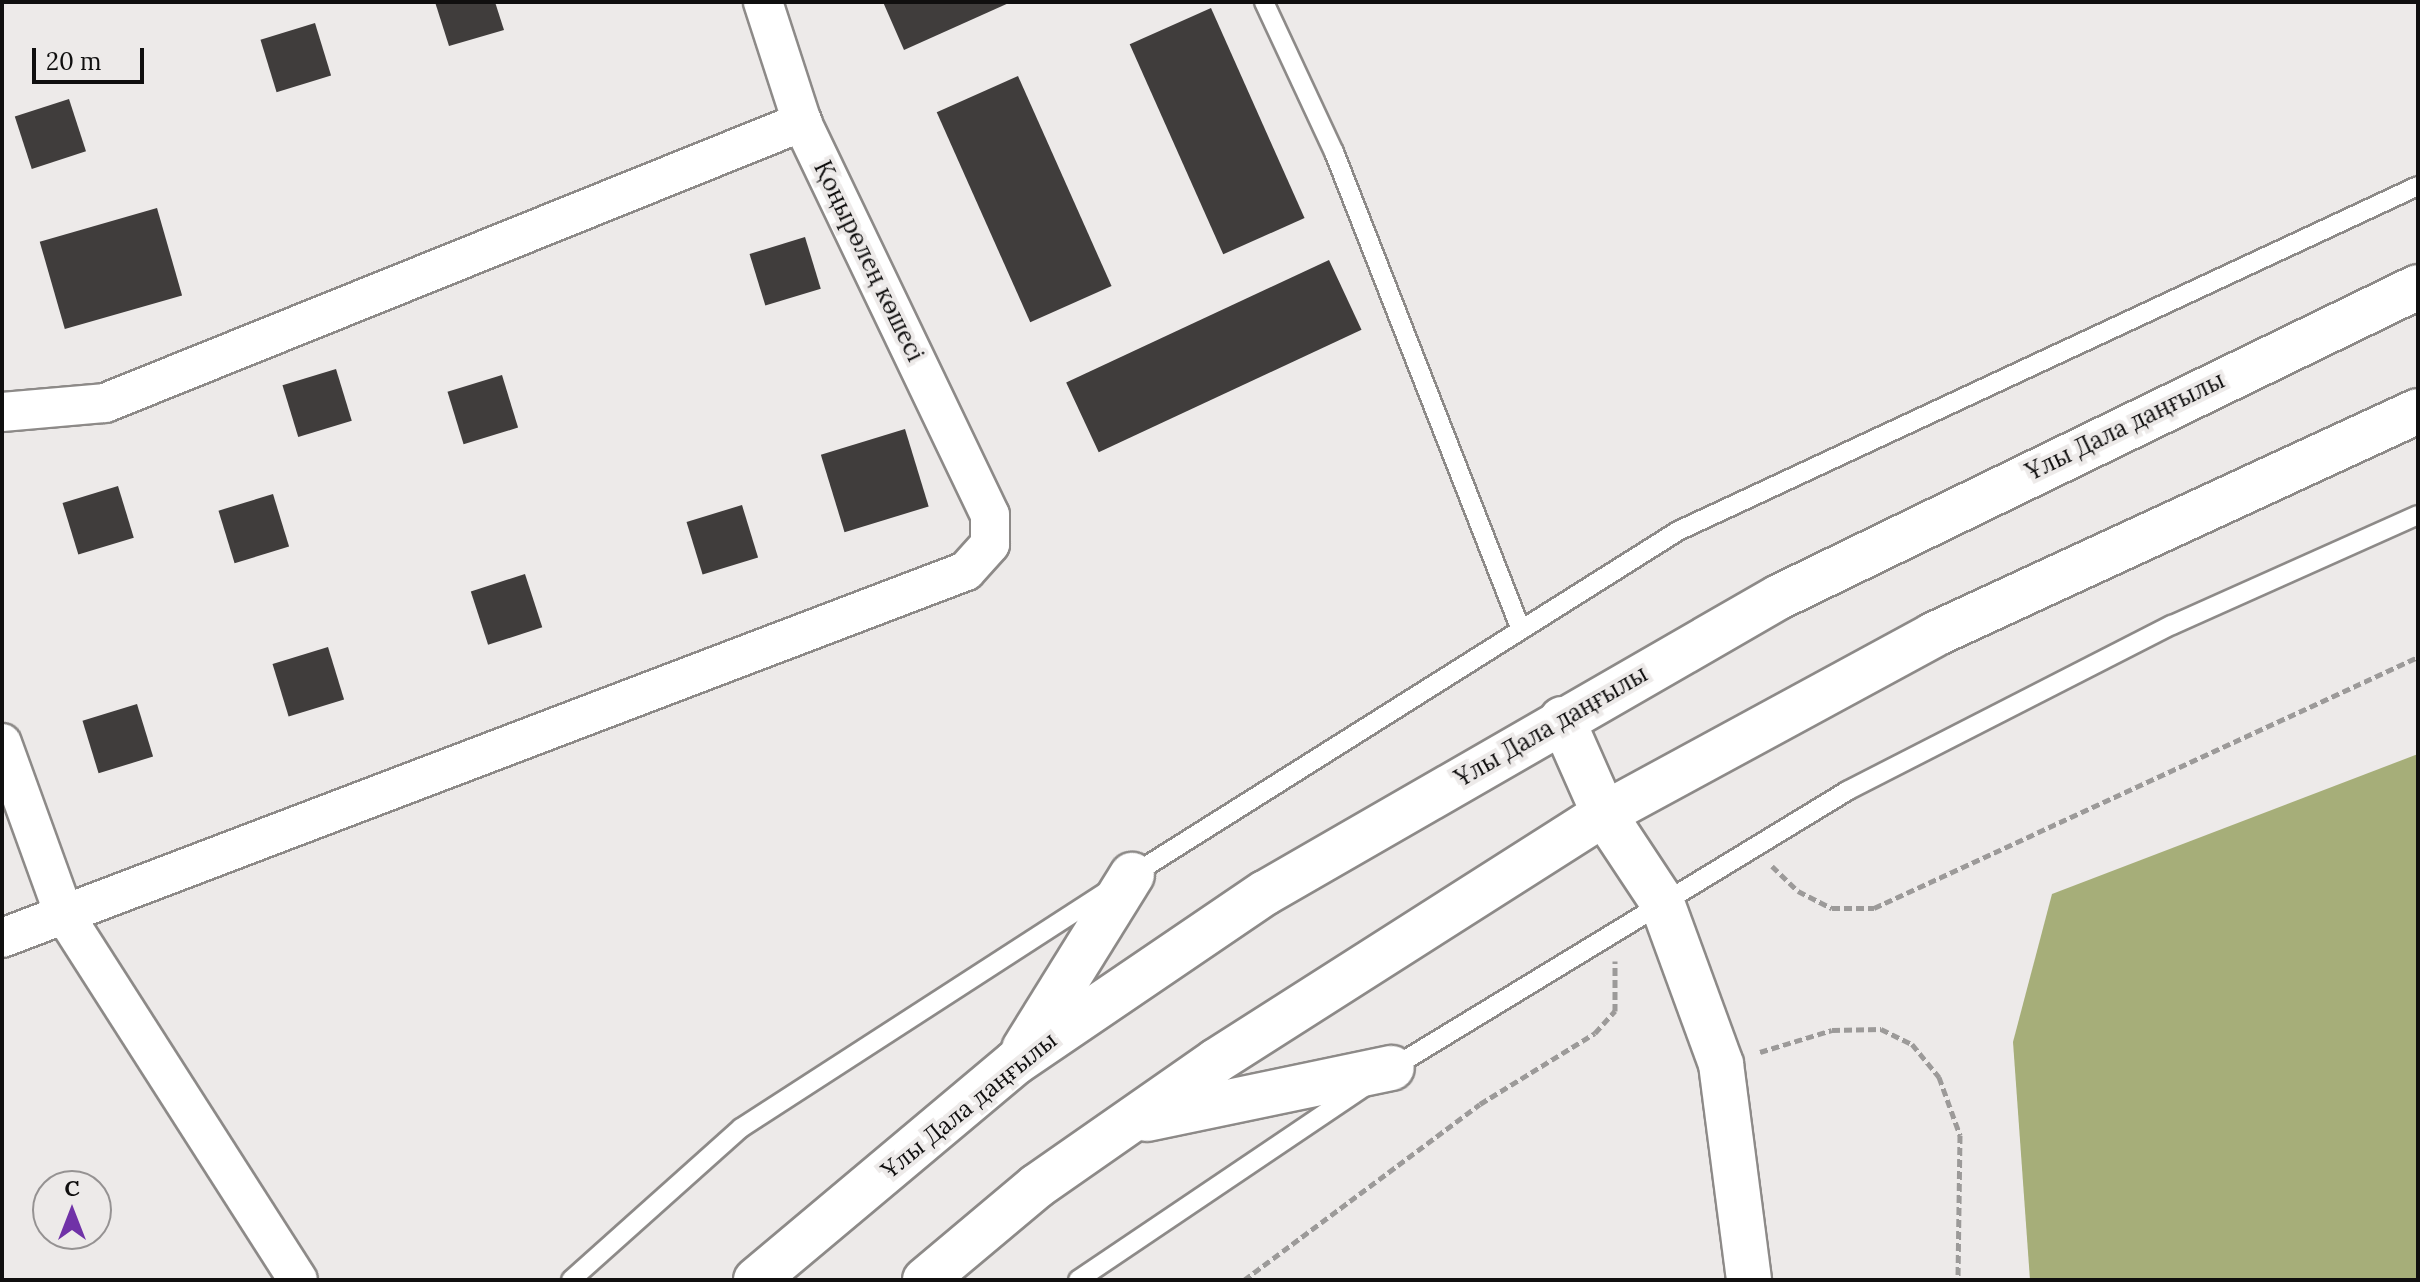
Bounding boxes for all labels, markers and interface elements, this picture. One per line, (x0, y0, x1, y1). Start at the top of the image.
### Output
scale bar (36, 32, 148, 82)
text: 20 m (46, 46, 102, 77)
street label: Қоңырөлең көшесі (808, 156, 930, 366)
street label: Ұлы Дала даңғылы (2021, 365, 2229, 487)
street label: Ұлы Дала даңғылы (1450, 659, 1652, 793)
street label: Ұлы Дала даңғылы (875, 1025, 1063, 1185)
north arrow (32, 1170, 112, 1250)
text: С (64, 1174, 80, 1202)

